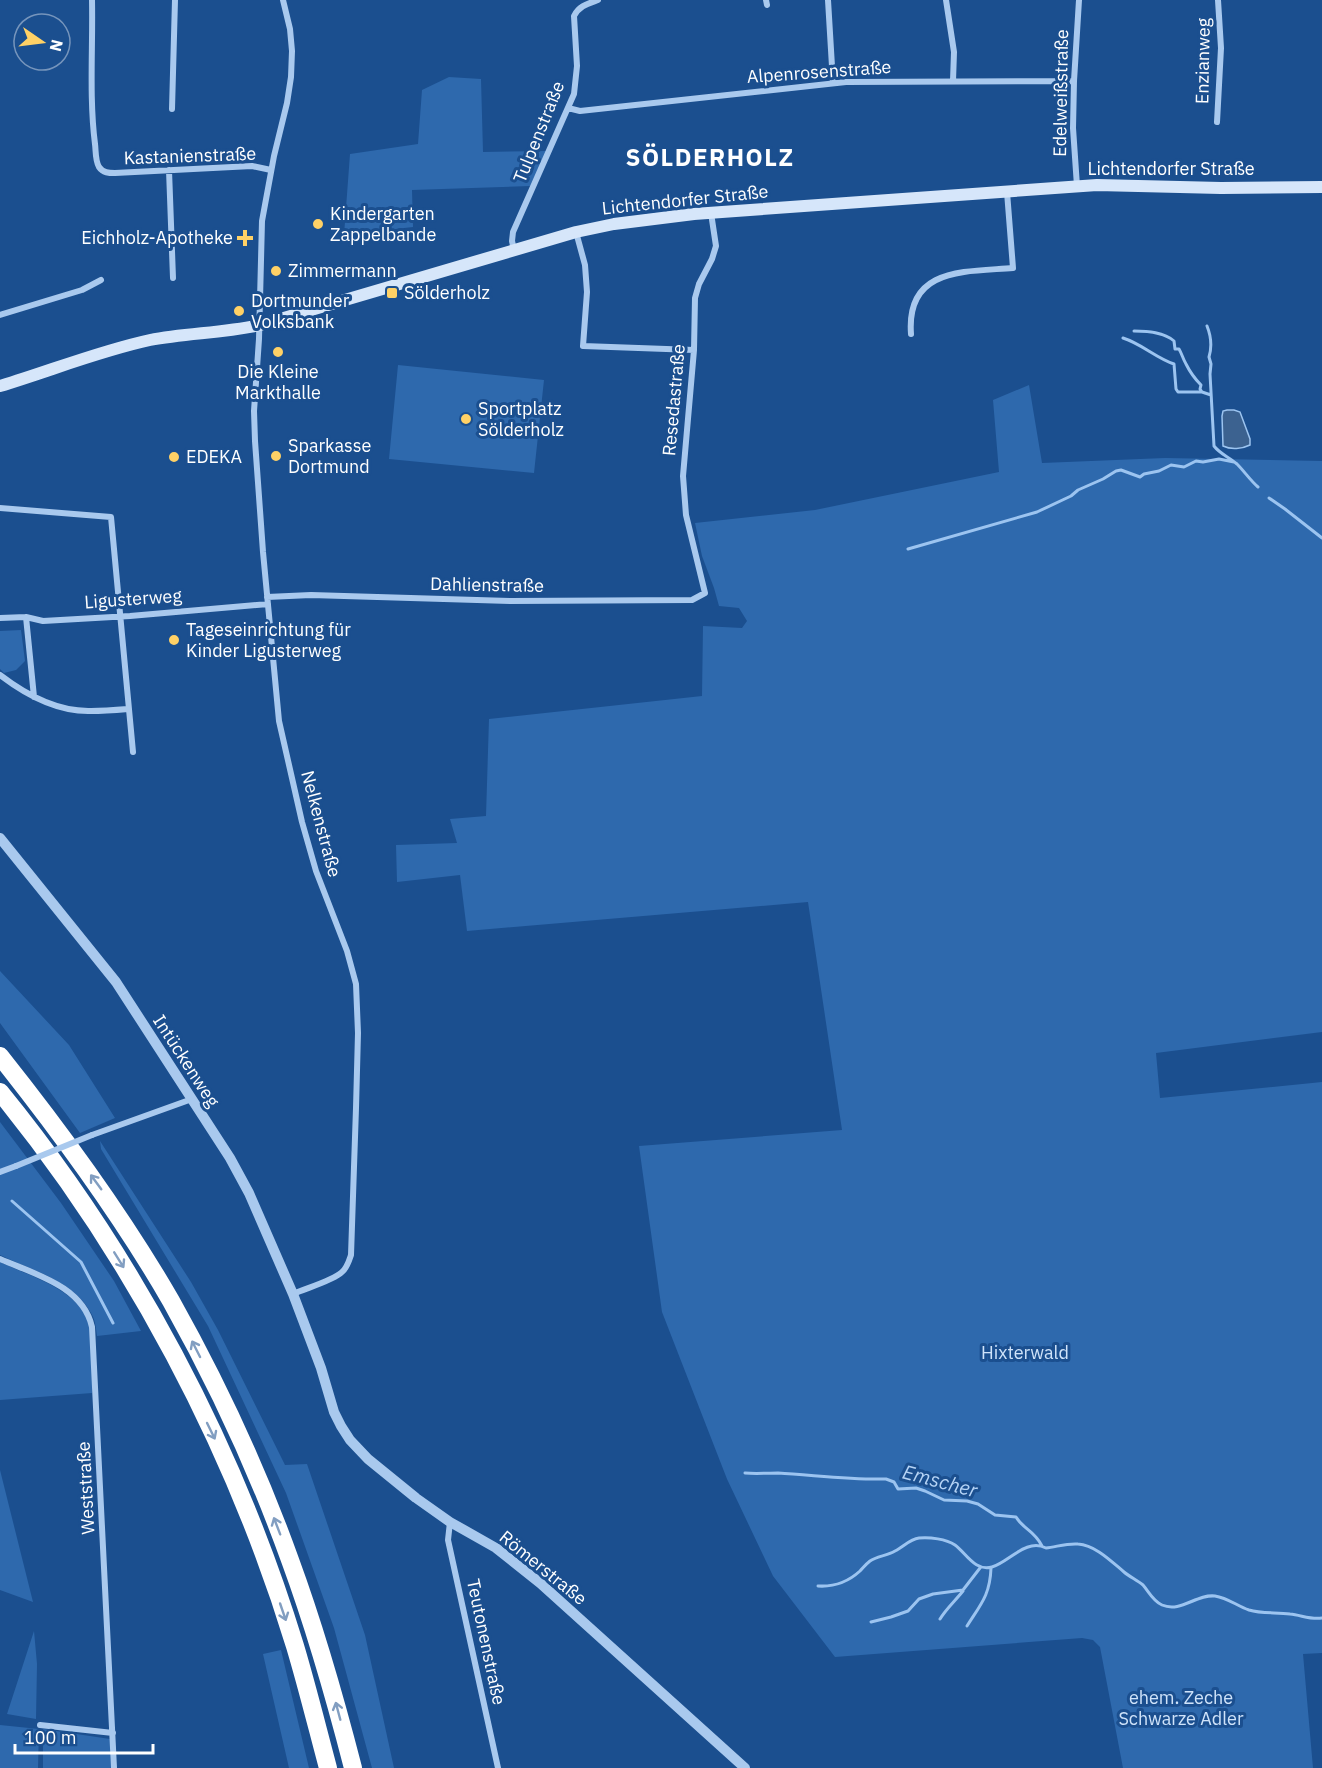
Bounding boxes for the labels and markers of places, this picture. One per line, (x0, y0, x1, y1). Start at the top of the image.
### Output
place label: Kindergarten Zappelbande (330, 202, 436, 246)
marker: Kindergarten Zappelbande (311, 217, 325, 231)
place label: Eichholz-Apotheke (81, 226, 233, 249)
marker: Eichholz-Apotheke (238, 231, 252, 245)
place label: Zimmermann (288, 259, 397, 282)
marker: Zimmermann (269, 264, 283, 278)
place label: Sölderholz (404, 281, 490, 304)
marker: Sölderholz (385, 286, 399, 300)
place label: Dortmunder Volksbank (251, 289, 350, 333)
marker: Dortmunder Volksbank (232, 304, 246, 318)
marker: Die Kleine Markthalle (271, 345, 285, 359)
place label: Die Kleine Markthalle (235, 360, 321, 404)
place label: Sportplatz Sölderholz (478, 397, 564, 441)
marker: Sportplatz Sölderholz (459, 412, 473, 426)
place label: Sparkasse Dortmund (288, 434, 372, 478)
place label: EDEKA (186, 445, 242, 468)
marker: Sparkasse Dortmund (269, 449, 283, 463)
marker: EDEKA (167, 450, 181, 464)
place label: Tageseinrichtung für Kinder Ligusterweg (186, 618, 351, 662)
marker: Tageseinrichtung für Kinder Ligusterweg (167, 633, 181, 647)

